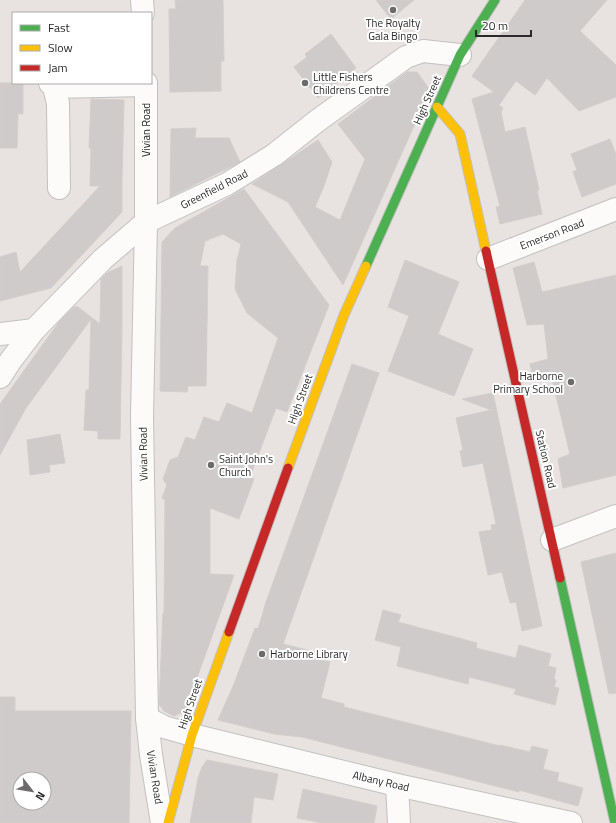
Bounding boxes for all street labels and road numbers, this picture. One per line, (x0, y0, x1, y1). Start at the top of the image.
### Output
street label: High Street (409, 73, 445, 127)
street label: Vivian Road (138, 103, 154, 157)
street label: Greenfield Road (178, 165, 251, 213)
street label: Emerson Road (518, 214, 587, 254)
street label: High Street (284, 372, 316, 426)
street label: Vivian Road (135, 427, 151, 481)
street label: Station Road (532, 428, 561, 490)
street label: High Street (174, 677, 206, 731)
street label: Vivian Road (143, 749, 167, 805)
street label: Albany Road (351, 767, 411, 795)

